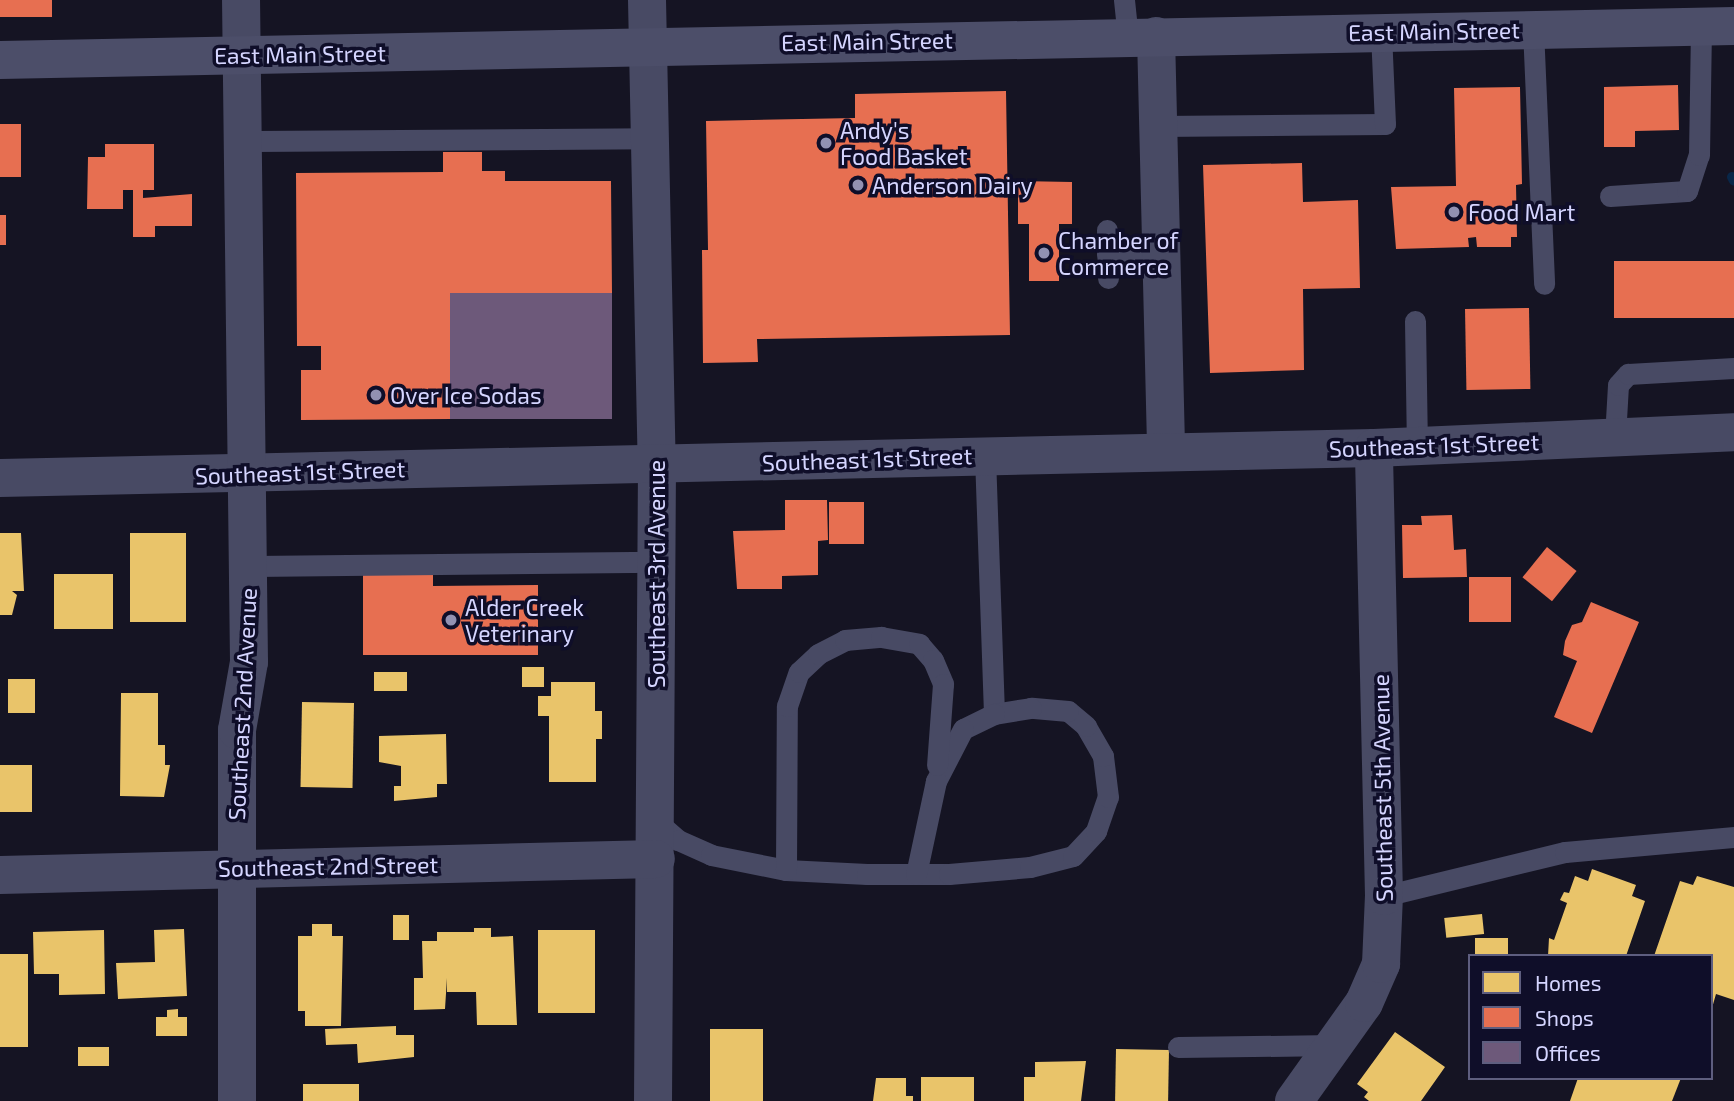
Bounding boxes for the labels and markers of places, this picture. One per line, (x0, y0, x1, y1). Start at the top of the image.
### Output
place label: Andy's Food Basket (840, 116, 968, 170)
marker: Andy's Food Basket (818, 135, 834, 151)
place label: Anderson Dairy (872, 171, 1033, 199)
marker: Anderson Dairy (850, 177, 866, 193)
place label: Food Mart (1468, 198, 1575, 226)
marker: Food Mart (1446, 204, 1462, 220)
place label: Chamber of Commerce (1058, 226, 1179, 280)
marker: Chamber of Commerce (1036, 245, 1052, 261)
place label: Over Ice Sodas (390, 381, 542, 409)
marker: Over Ice Sodas (368, 387, 384, 403)
place label: Alder Creek Veterinary (465, 593, 584, 647)
marker: Alder Creek Veterinary (443, 612, 459, 628)

